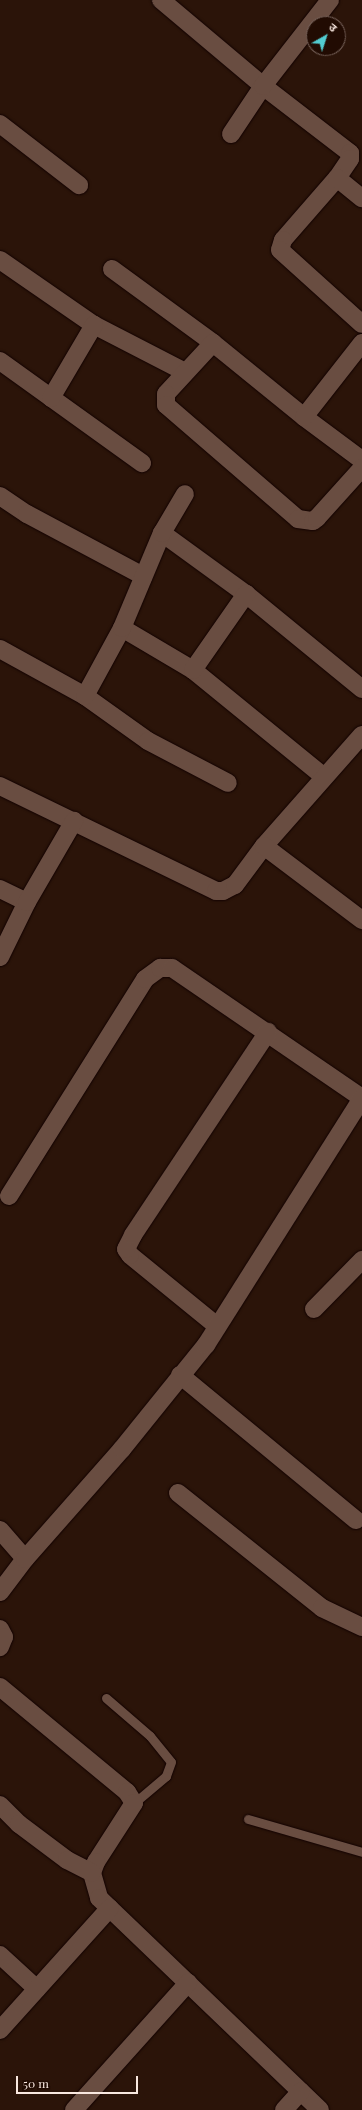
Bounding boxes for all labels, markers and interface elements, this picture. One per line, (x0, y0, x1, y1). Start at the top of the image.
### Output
north arrow (306, 16, 346, 56)
text: उ (326, 19, 340, 35)
scale bar (18, 2068, 140, 2094)
text: 50 m (23, 2075, 49, 2091)

